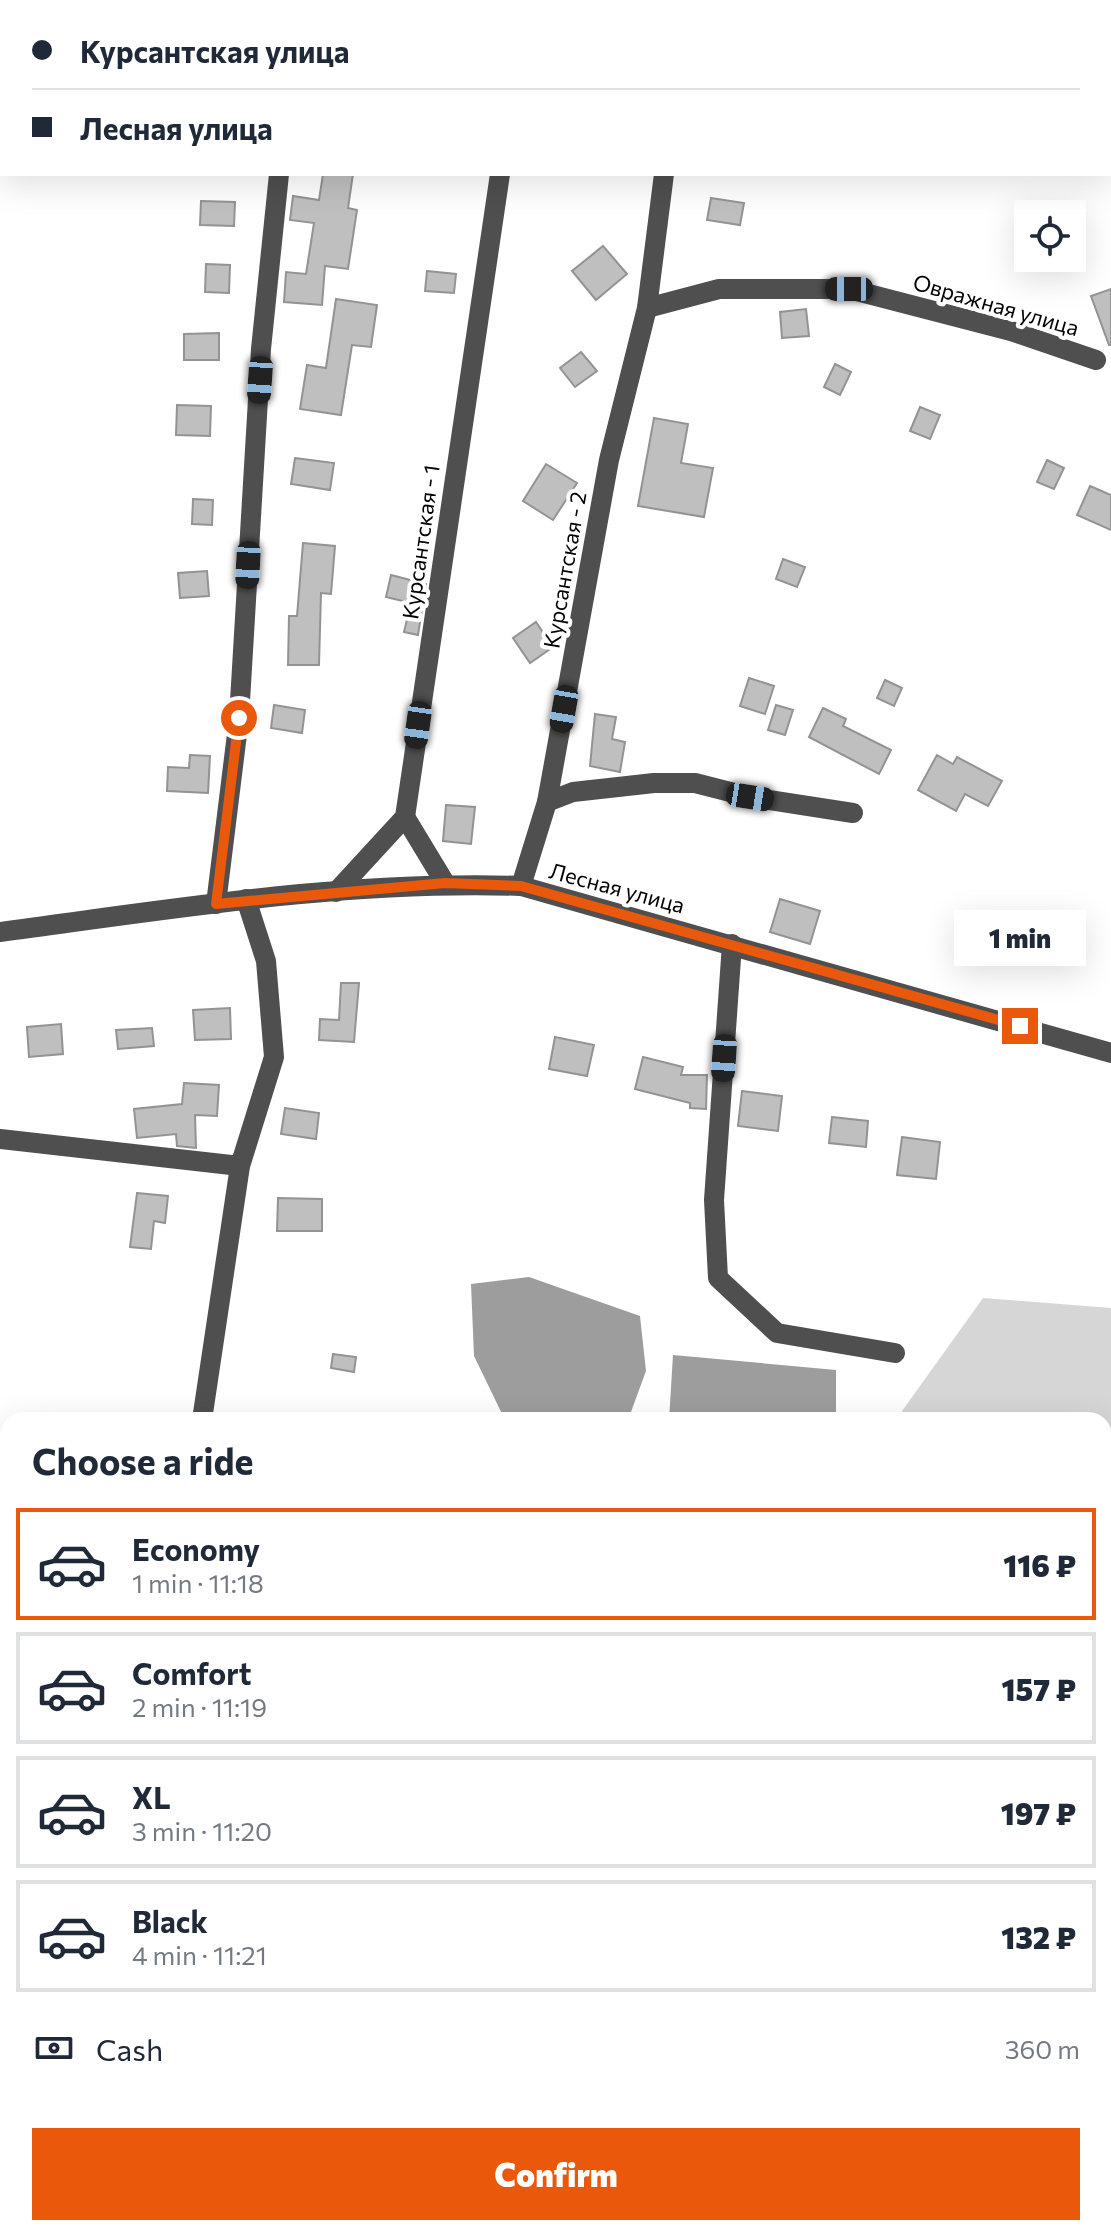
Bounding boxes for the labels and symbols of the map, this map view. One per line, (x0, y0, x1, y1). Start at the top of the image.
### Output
street label: Овражная улица (910, 268, 1082, 341)
car (825, 277, 873, 301)
car (246, 355, 274, 405)
street label: Курсантская - 1 (396, 463, 445, 621)
street label: Курсантская - 2 (537, 489, 592, 650)
car (235, 540, 261, 590)
car (548, 683, 580, 735)
route start (221, 700, 257, 736)
car (403, 700, 433, 750)
car (724, 781, 776, 813)
street label: Лесная улица (547, 857, 688, 919)
callout: 1 min (954, 910, 1086, 966)
route end (1002, 1008, 1038, 1044)
car (710, 1033, 738, 1083)

